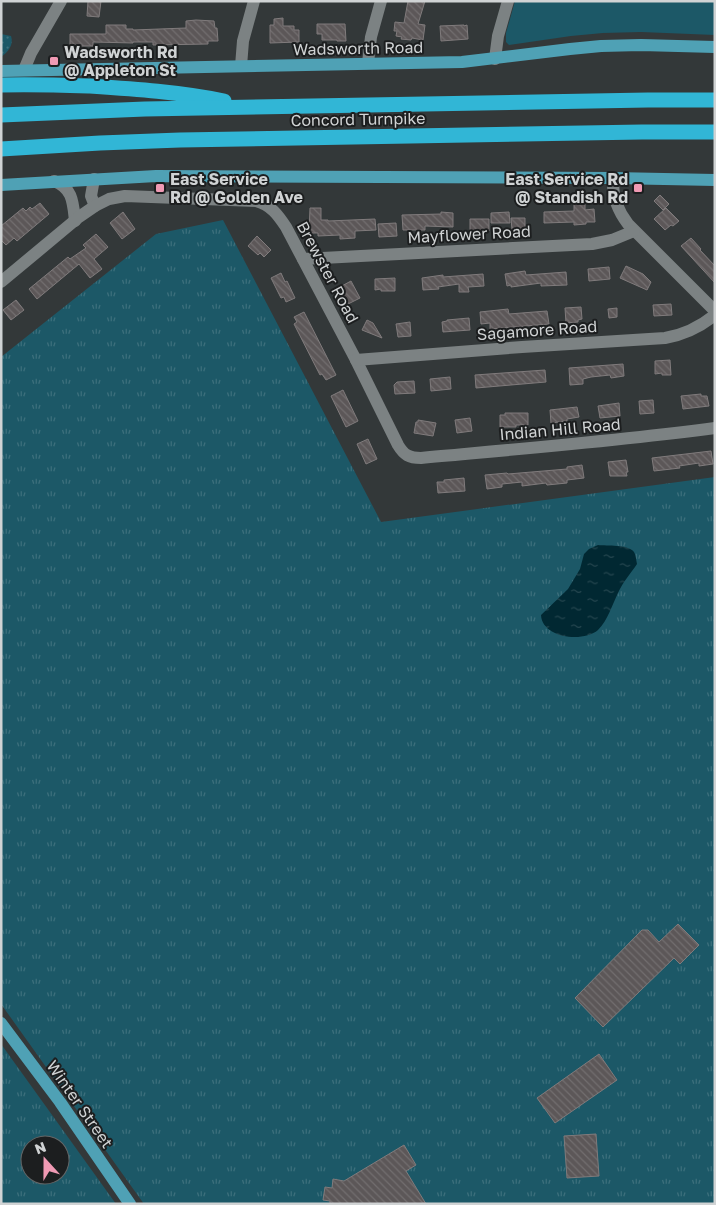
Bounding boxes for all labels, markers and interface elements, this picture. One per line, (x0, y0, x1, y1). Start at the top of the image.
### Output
street label: Wadsworth Road (293, 37, 423, 59)
place label: Wadsworth Rd @ Appleton St (64, 42, 178, 80)
marker: Wadsworth Rd @ Appleton St (48, 55, 60, 67)
street label: Concord Turnpike (290, 108, 426, 130)
place label: East Service Rd @ Golden Ave (170, 169, 303, 207)
place label: East Service Rd @ Standish Rd (505, 169, 628, 207)
marker: East Service Rd @ Golden Ave (154, 182, 166, 194)
marker: East Service Rd @ Standish Rd (632, 182, 644, 194)
street label: Brewster Road (293, 218, 363, 326)
street label: Mayflower Road (407, 221, 531, 247)
street label: Sagamore Road (476, 316, 598, 344)
street label: Indian Hill Road (498, 414, 622, 444)
street label: Winter Street (42, 1056, 118, 1152)
north arrow (20, 1135, 70, 1185)
text: N (32, 1138, 48, 1157)

